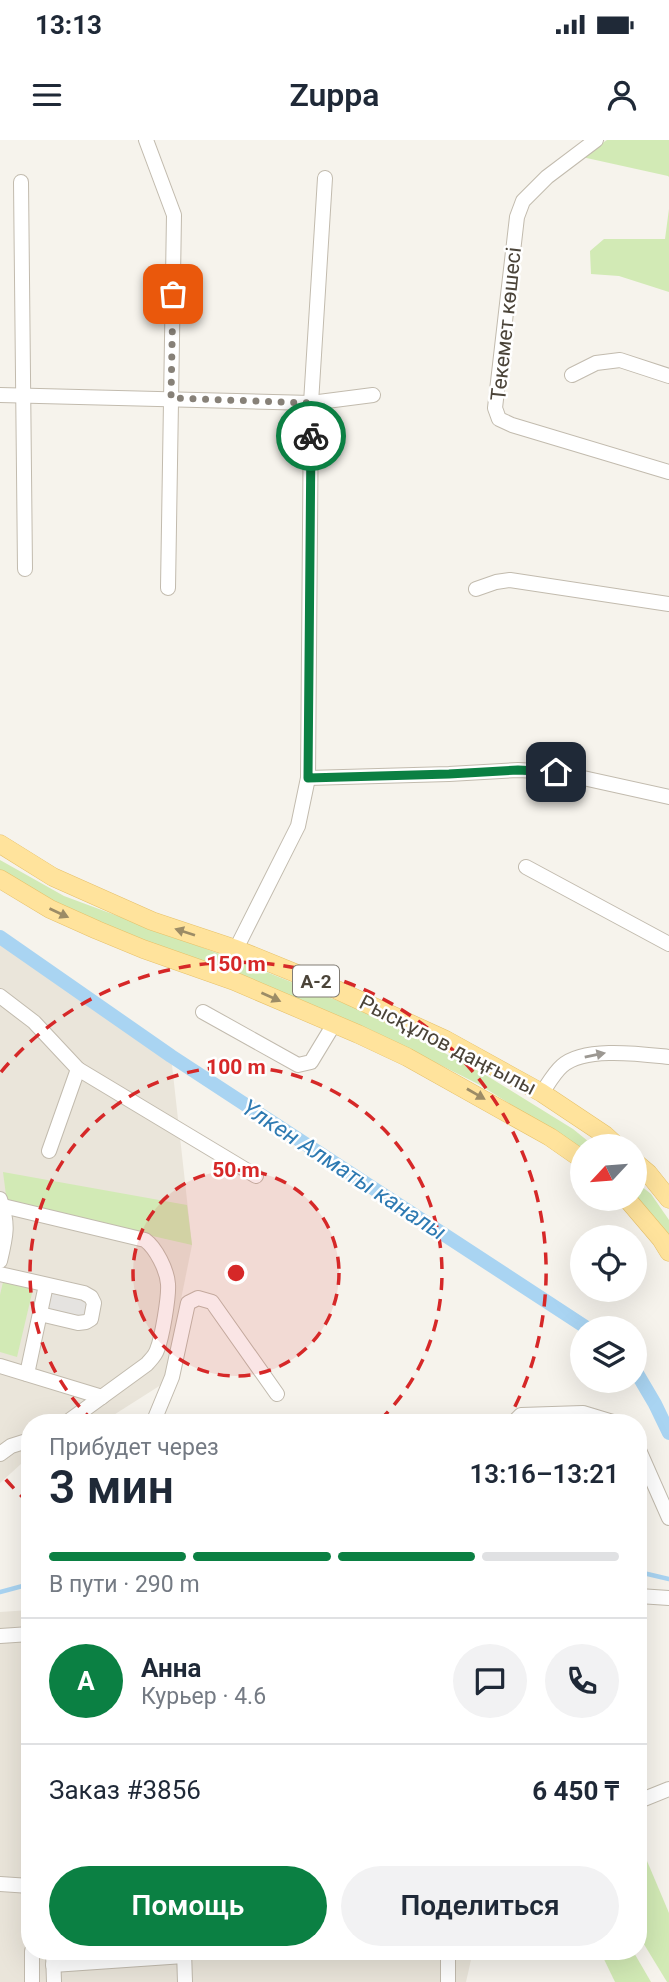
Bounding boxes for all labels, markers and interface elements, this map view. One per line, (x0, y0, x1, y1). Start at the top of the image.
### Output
text: 13:13 (35, 10, 102, 40)
icon: menu (28, 76, 66, 114)
text: Zuppa (289, 76, 380, 114)
icon: person (603, 76, 641, 114)
street label: Текемет көшесі (486, 246, 526, 402)
pin (143, 264, 203, 324)
icon: bag (154, 275, 192, 313)
courier (276, 401, 346, 471)
icon: bike (292, 417, 330, 455)
pin (526, 742, 586, 802)
icon: home (537, 753, 575, 791)
one-way arrow (49, 908, 70, 919)
one-way arrow (174, 926, 195, 937)
text: 150 m (206, 952, 266, 976)
road number: A-2 (293, 966, 339, 996)
street label: Рысқұлов даңғылы (356, 990, 540, 1100)
one-way arrow (260, 992, 281, 1003)
one-way arrow (584, 1049, 606, 1060)
text: 100 m (206, 1055, 266, 1079)
one-way arrow (466, 1088, 486, 1100)
water label: Үлкен Алматы каналы (237, 1094, 451, 1246)
north arrow (570, 1134, 648, 1211)
map controls (570, 1134, 647, 1393)
text: 50 m (212, 1158, 260, 1182)
button: locate (570, 1225, 647, 1302)
centre of rings (224, 1261, 248, 1285)
button: layers (570, 1316, 647, 1393)
text: Прибудет через (49, 1434, 219, 1461)
text: 13:16–13:21 (469, 1459, 619, 1489)
text: 3 мин (49, 1460, 174, 1514)
text: В пути · 290 m (49, 1571, 200, 1598)
button: chat (453, 1644, 527, 1718)
button: phone (545, 1644, 619, 1718)
text: Анна (141, 1653, 201, 1683)
text: А (77, 1666, 95, 1696)
text: Курьер · 4.6 (141, 1683, 266, 1710)
text: Заказ #3856 (49, 1775, 201, 1805)
text: 6 450 ₸ (532, 1776, 619, 1806)
button: Помощь (49, 1866, 327, 1946)
button: Поделиться (341, 1866, 619, 1946)

